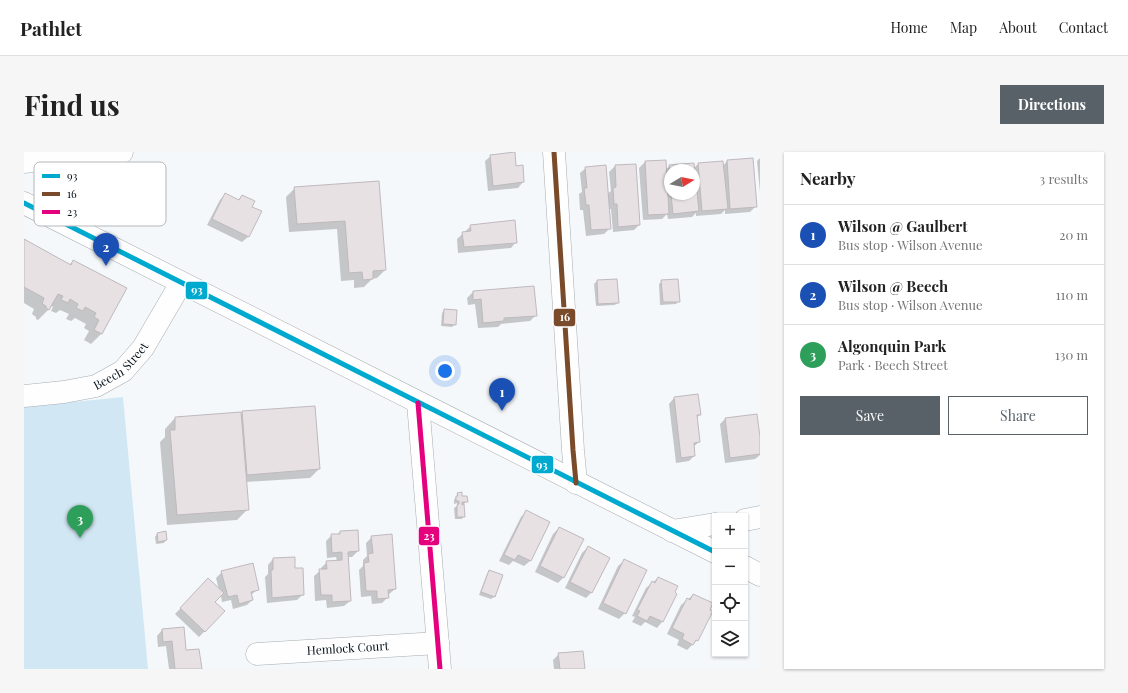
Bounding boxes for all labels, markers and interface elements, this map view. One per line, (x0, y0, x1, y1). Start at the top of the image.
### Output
text: Pathlet (20, 15, 82, 41)
text: Home (890, 18, 928, 37)
text: Map (950, 18, 977, 37)
text: About (999, 18, 1037, 37)
text: Contact (1059, 18, 1108, 37)
button: Directions (1000, 85, 1104, 124)
text: Find us (24, 86, 120, 123)
legend (34, 162, 166, 226)
north arrow (664, 164, 700, 200)
text: Nearby (800, 167, 855, 189)
text: 93 (67, 168, 78, 183)
text: 3 results (1039, 170, 1088, 187)
text: 16 (67, 186, 77, 201)
text: 23 (67, 204, 77, 219)
text: Wilson @ Gaulbert (838, 216, 967, 236)
text: 1 (811, 226, 815, 243)
text: 20 m (1059, 226, 1088, 243)
pin: 2 (93, 233, 119, 266)
text: Bus stop · Wilson Avenue (838, 236, 983, 253)
text: Wilson @ Beech (838, 276, 948, 296)
line badge: 93 (185, 281, 208, 300)
text: 93 (191, 282, 203, 297)
text: 2 (810, 286, 816, 303)
text: 110 m (1056, 286, 1088, 303)
text: Bus stop · Wilson Avenue (838, 296, 983, 313)
line badge: 16 (553, 308, 576, 327)
text: 16 (560, 309, 570, 324)
text: Algonquin Park (838, 336, 946, 356)
street label: Beech Street (90, 339, 152, 393)
text: 3 (810, 346, 816, 363)
text: 130 m (1055, 346, 1088, 363)
text: Park · Beech Street (838, 356, 948, 373)
your location (435, 361, 455, 381)
pin: 1 (489, 378, 515, 411)
button: Save (800, 396, 940, 435)
button: Share (948, 396, 1088, 435)
line badge: 93 (531, 455, 554, 474)
text: 93 (536, 457, 548, 472)
pin: 3 (67, 505, 93, 538)
map controls (712, 513, 748, 657)
button: + (712, 513, 748, 549)
line badge: 23 (418, 526, 440, 546)
text: 23 (423, 528, 435, 543)
button: − (712, 549, 748, 585)
button: locate (712, 585, 748, 621)
button: layers (712, 621, 748, 657)
street label: Hemlock Court (306, 637, 390, 658)

